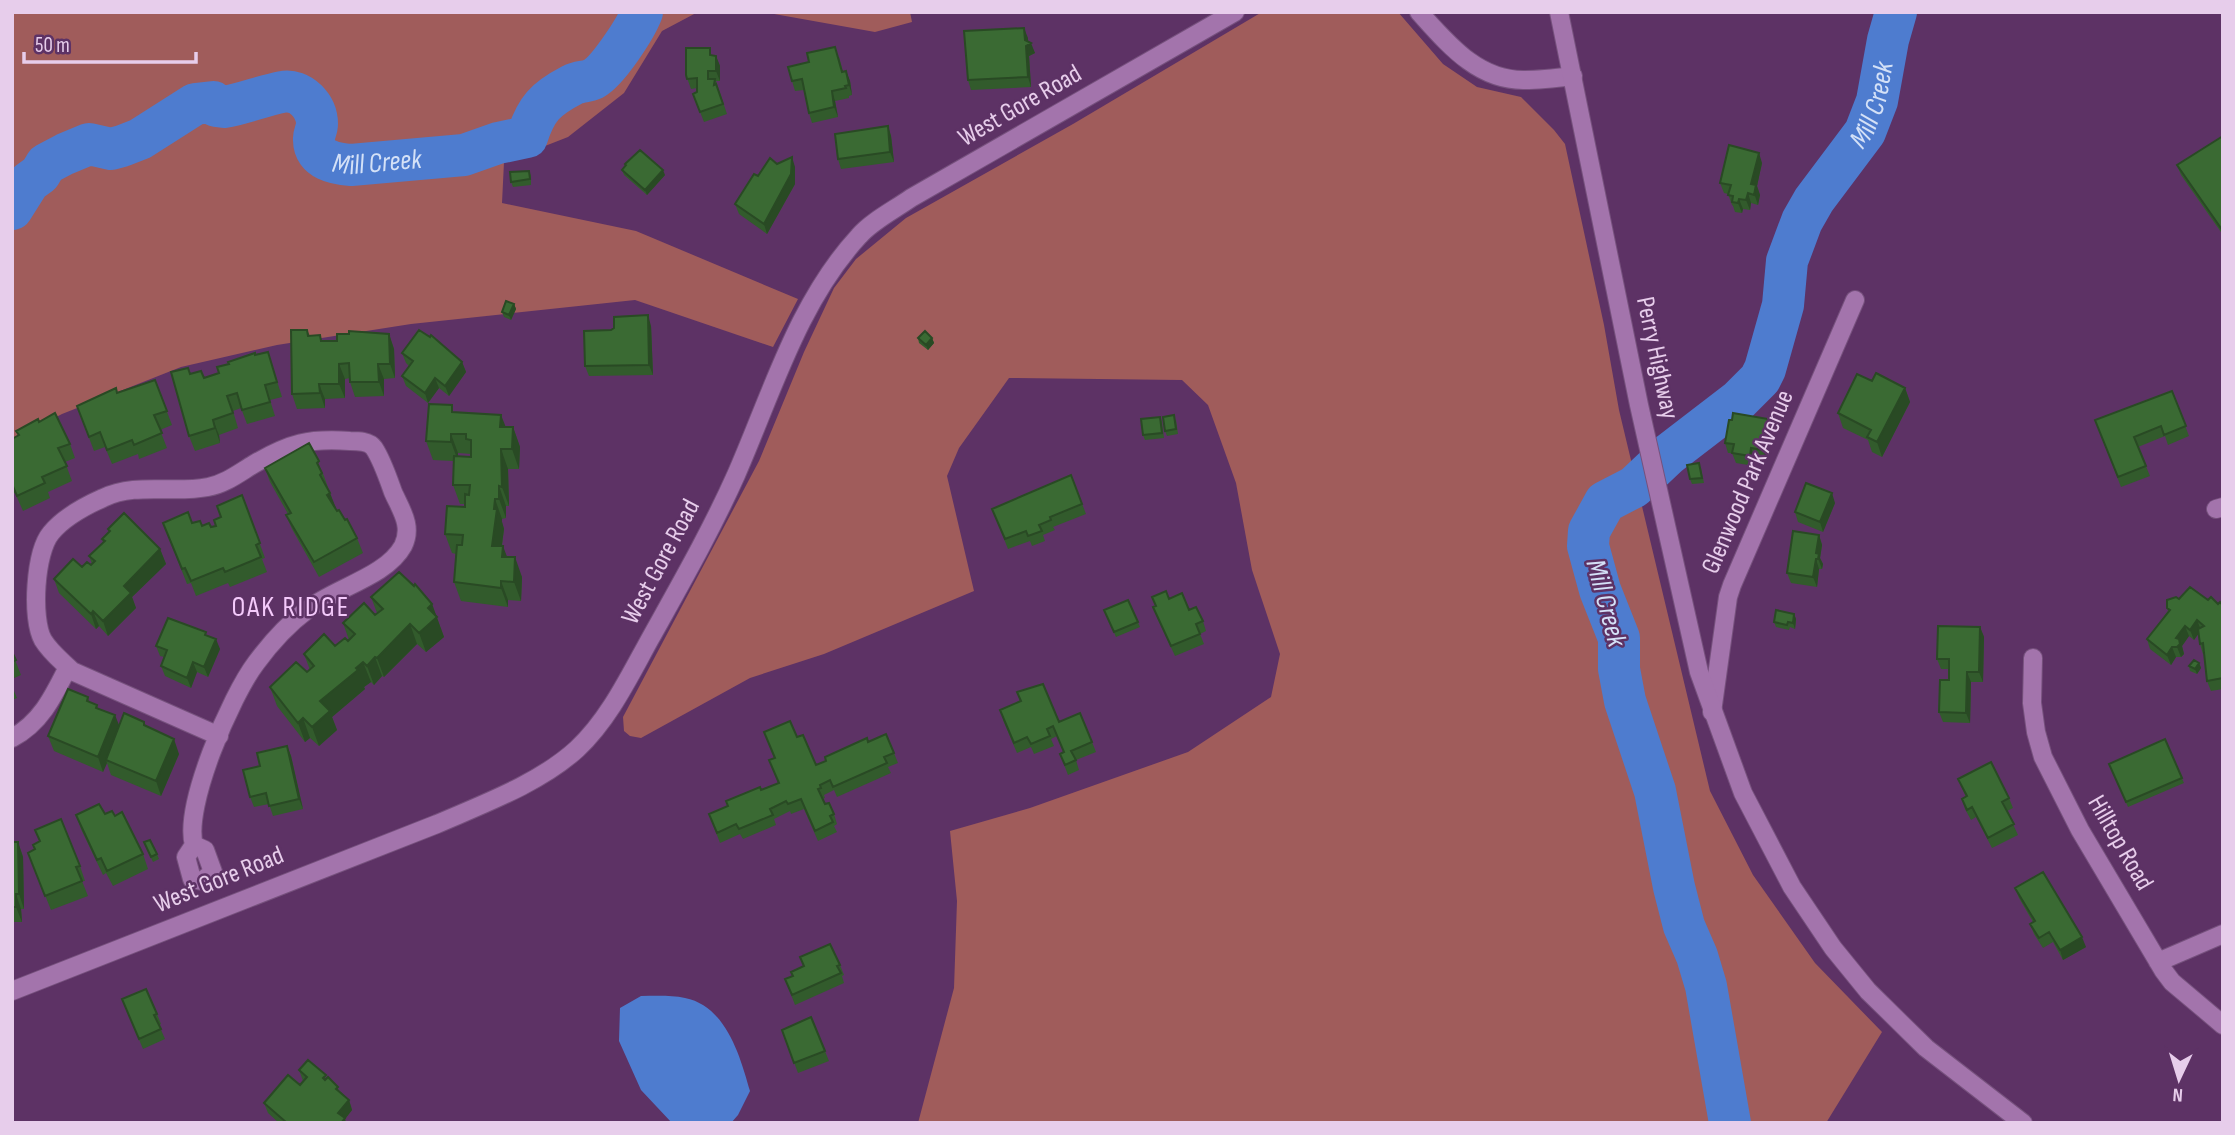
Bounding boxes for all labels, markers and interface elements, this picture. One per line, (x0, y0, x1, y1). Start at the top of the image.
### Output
scale bar (24, 21, 196, 65)
text: 50 m (35, 33, 70, 58)
street label: West Gore Road (953, 58, 1087, 154)
water label: Mill Creek (1842, 58, 1901, 155)
water label: Mill Creek (330, 142, 424, 182)
street label: Perry Highway (1629, 294, 1685, 422)
street label: Glenwood Park Avenue (1695, 386, 1801, 578)
street label: West Gore Road (615, 494, 707, 630)
water label: Mill Creek (1579, 556, 1634, 652)
district label: OAK RIDGE (232, 591, 350, 624)
street label: Hilltop Road (2080, 790, 2160, 896)
street label: West Gore Road (150, 840, 288, 920)
north arrow (2144, 1044, 2214, 1114)
text: N (2172, 1083, 2184, 1106)

